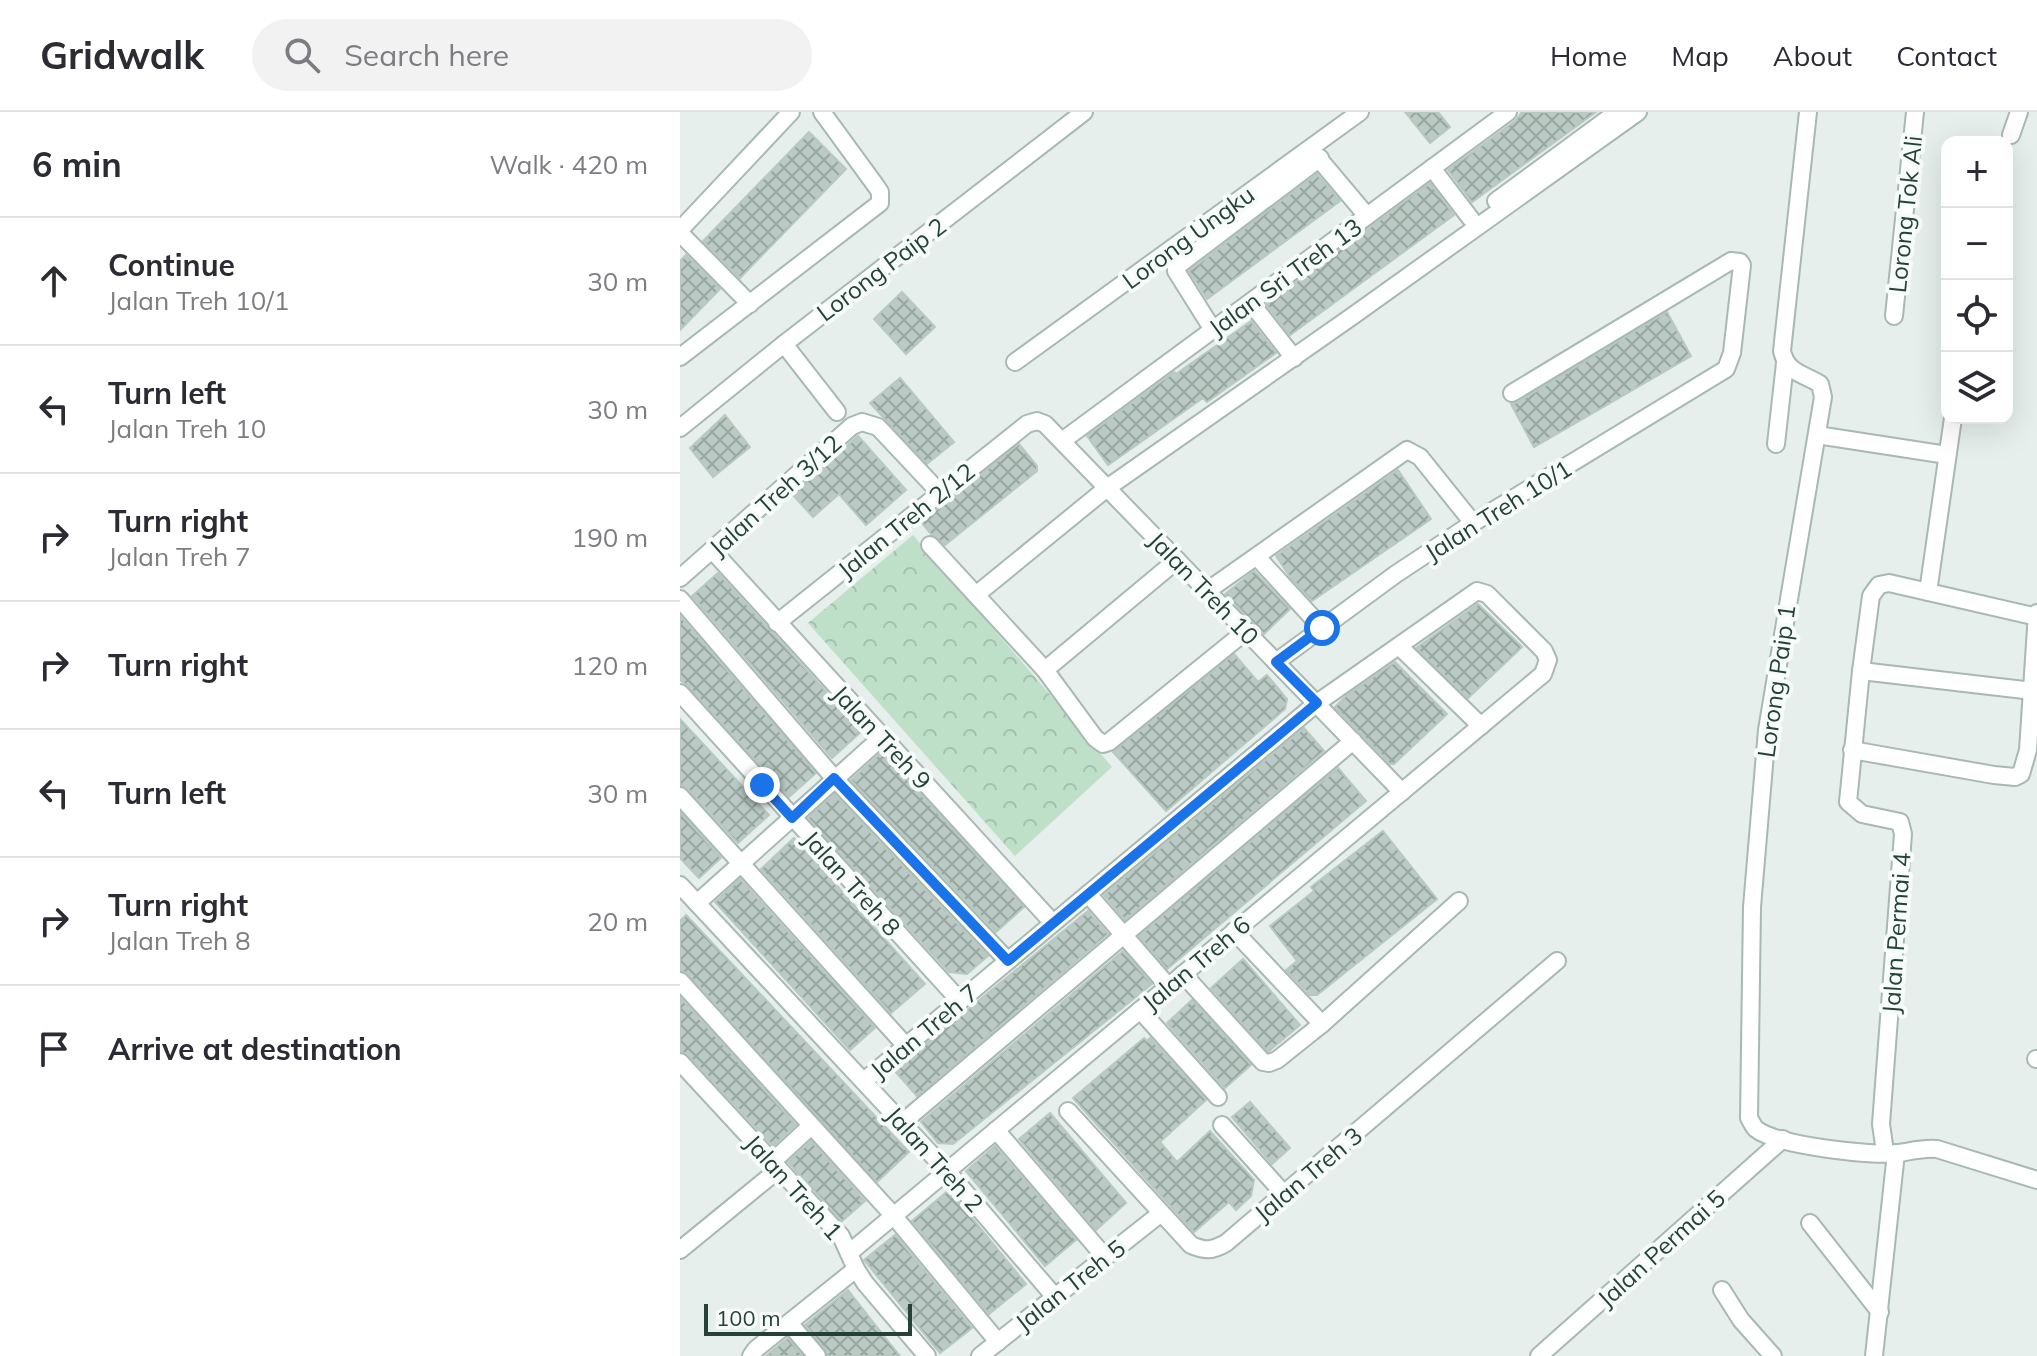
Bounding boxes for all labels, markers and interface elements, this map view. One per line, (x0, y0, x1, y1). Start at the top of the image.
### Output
search box (252, 19, 812, 91)
text: Gridwalk (40, 31, 204, 79)
icon: search (280, 33, 324, 77)
text: Search here (344, 36, 509, 74)
text: Home (1550, 38, 1627, 73)
text: Map (1671, 38, 1729, 73)
text: About (1773, 38, 1852, 73)
text: Contact (1896, 38, 1997, 73)
street label: Lorong Tok Ali (1882, 134, 1928, 294)
map controls (1941, 136, 2013, 424)
button: + (1941, 136, 2013, 208)
text: 6 min (32, 143, 122, 186)
text: Walk · 420 m (489, 148, 648, 181)
street label: Lorong Ungku (1116, 179, 1260, 295)
button: − (1941, 208, 2013, 280)
street label: Lorong Paip 2 (810, 211, 952, 327)
street label: Jalan Sri Treh 13 (1203, 211, 1367, 343)
text: Continue (108, 246, 235, 284)
icon: ahead (32, 259, 76, 303)
text: 30 m (587, 265, 648, 298)
button: locate (1941, 280, 2013, 352)
text: Jalan Treh 10/1 (108, 284, 289, 317)
button: layers (1941, 352, 2013, 424)
text: Turn left (108, 374, 226, 412)
icon: left (32, 387, 76, 431)
text: 30 m (587, 393, 648, 426)
text: Jalan Treh 10 (108, 412, 266, 445)
street label: Jalan Treh 3/12 (703, 428, 847, 562)
street label: Jalan Treh 10/1 (1419, 453, 1577, 567)
street label: Jalan Treh 2/12 (832, 456, 980, 584)
text: Turn right (108, 502, 248, 540)
icon: right (32, 515, 76, 559)
text: 190 m (572, 521, 648, 554)
street label: Jalan Treh 10 (1142, 525, 1266, 651)
text: Jalan Treh 7 (108, 540, 251, 573)
street label: Lorong Paip 1 (1750, 603, 1802, 759)
route start (1304, 610, 1340, 646)
icon: right (32, 643, 76, 687)
text: Turn right (108, 646, 248, 684)
text: 120 m (572, 649, 648, 682)
street label: Jalan Treh 9 (826, 679, 938, 795)
route end (744, 767, 780, 803)
icon: left (32, 771, 76, 815)
text: Turn left (108, 774, 226, 812)
text: 30 m (587, 777, 648, 810)
street label: Jalan Treh 8 (797, 824, 907, 942)
street label: Jalan Permai 4 (1875, 851, 1917, 1015)
text: Turn right (108, 886, 248, 924)
icon: right (32, 899, 76, 943)
text: 20 m (587, 905, 648, 938)
street label: Jalan Treh 6 (1136, 909, 1256, 1017)
text: Jalan Treh 8 (108, 924, 251, 957)
street label: Jalan Treh 7 (864, 977, 984, 1085)
icon: arrive (32, 1027, 76, 1071)
text: Arrive at destination (108, 1030, 402, 1068)
street label: Jalan Treh 2 (880, 1100, 990, 1218)
street label: Jalan Treh 3 (1248, 1120, 1368, 1228)
street label: Jalan Treh 1 (739, 1128, 849, 1246)
street label: Jalan Permai 5 (1591, 1183, 1731, 1313)
street label: Jalan Treh 5 (1009, 1233, 1131, 1337)
scale bar (704, 1300, 912, 1336)
text: 100 m (716, 1304, 781, 1332)

